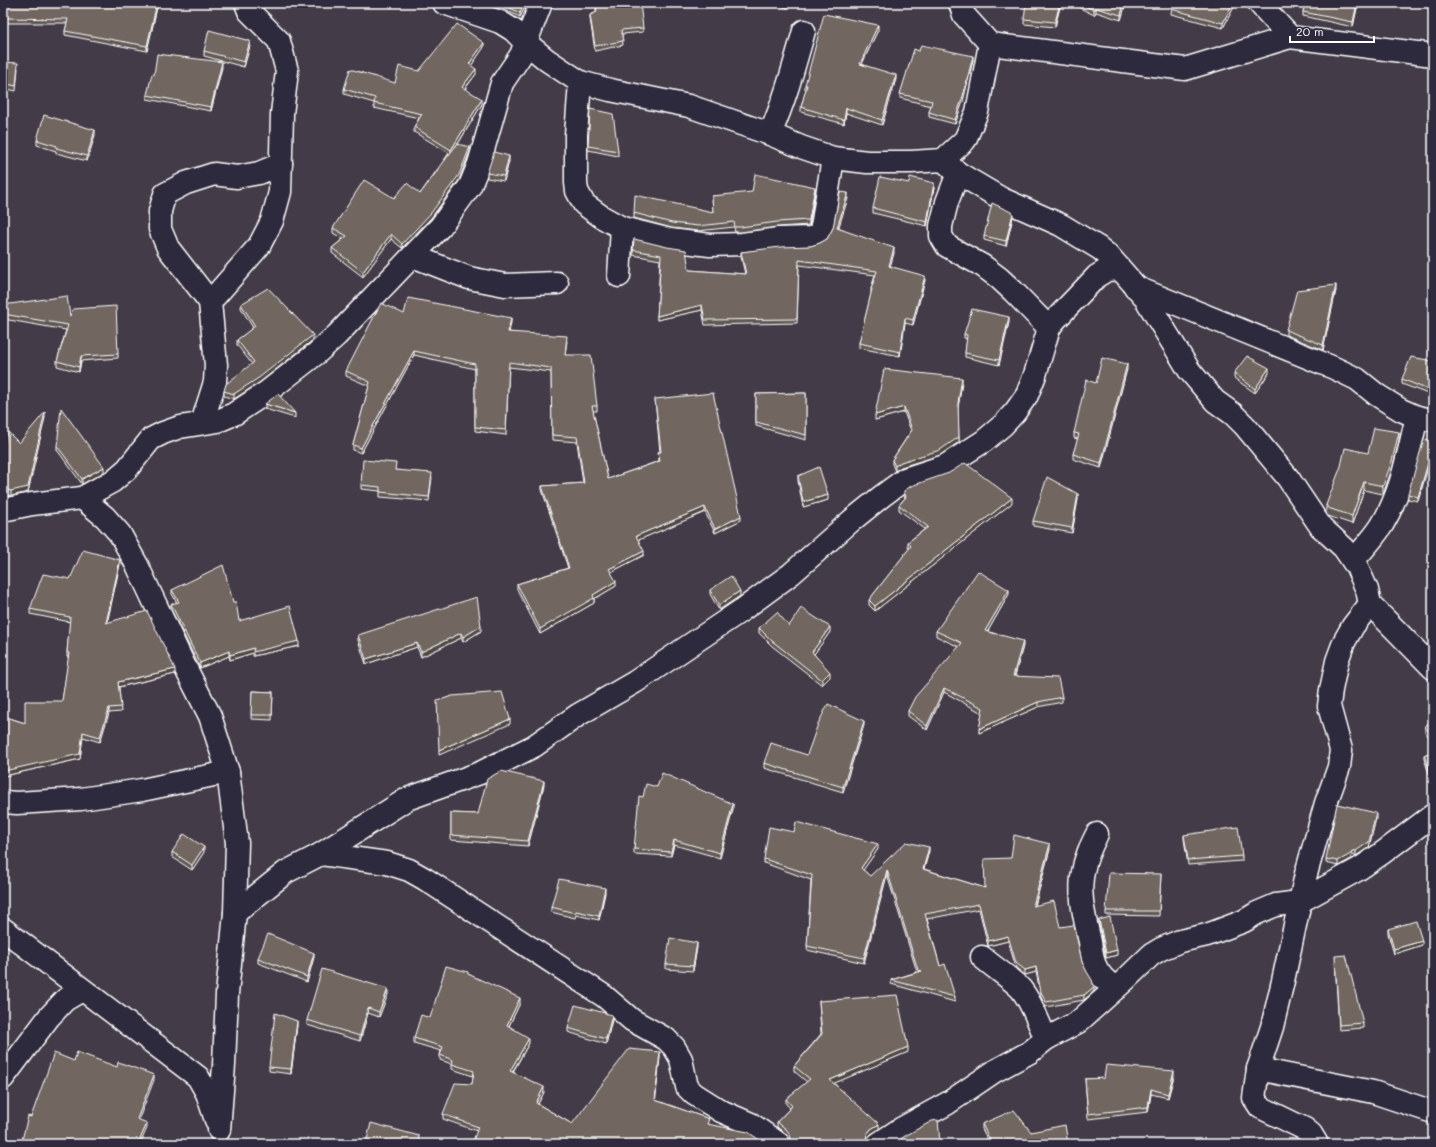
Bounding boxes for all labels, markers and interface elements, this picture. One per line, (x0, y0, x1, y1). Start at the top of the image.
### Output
scale bar (1290, 18, 1374, 44)
text: 20 m (1296, 23, 1324, 39)

